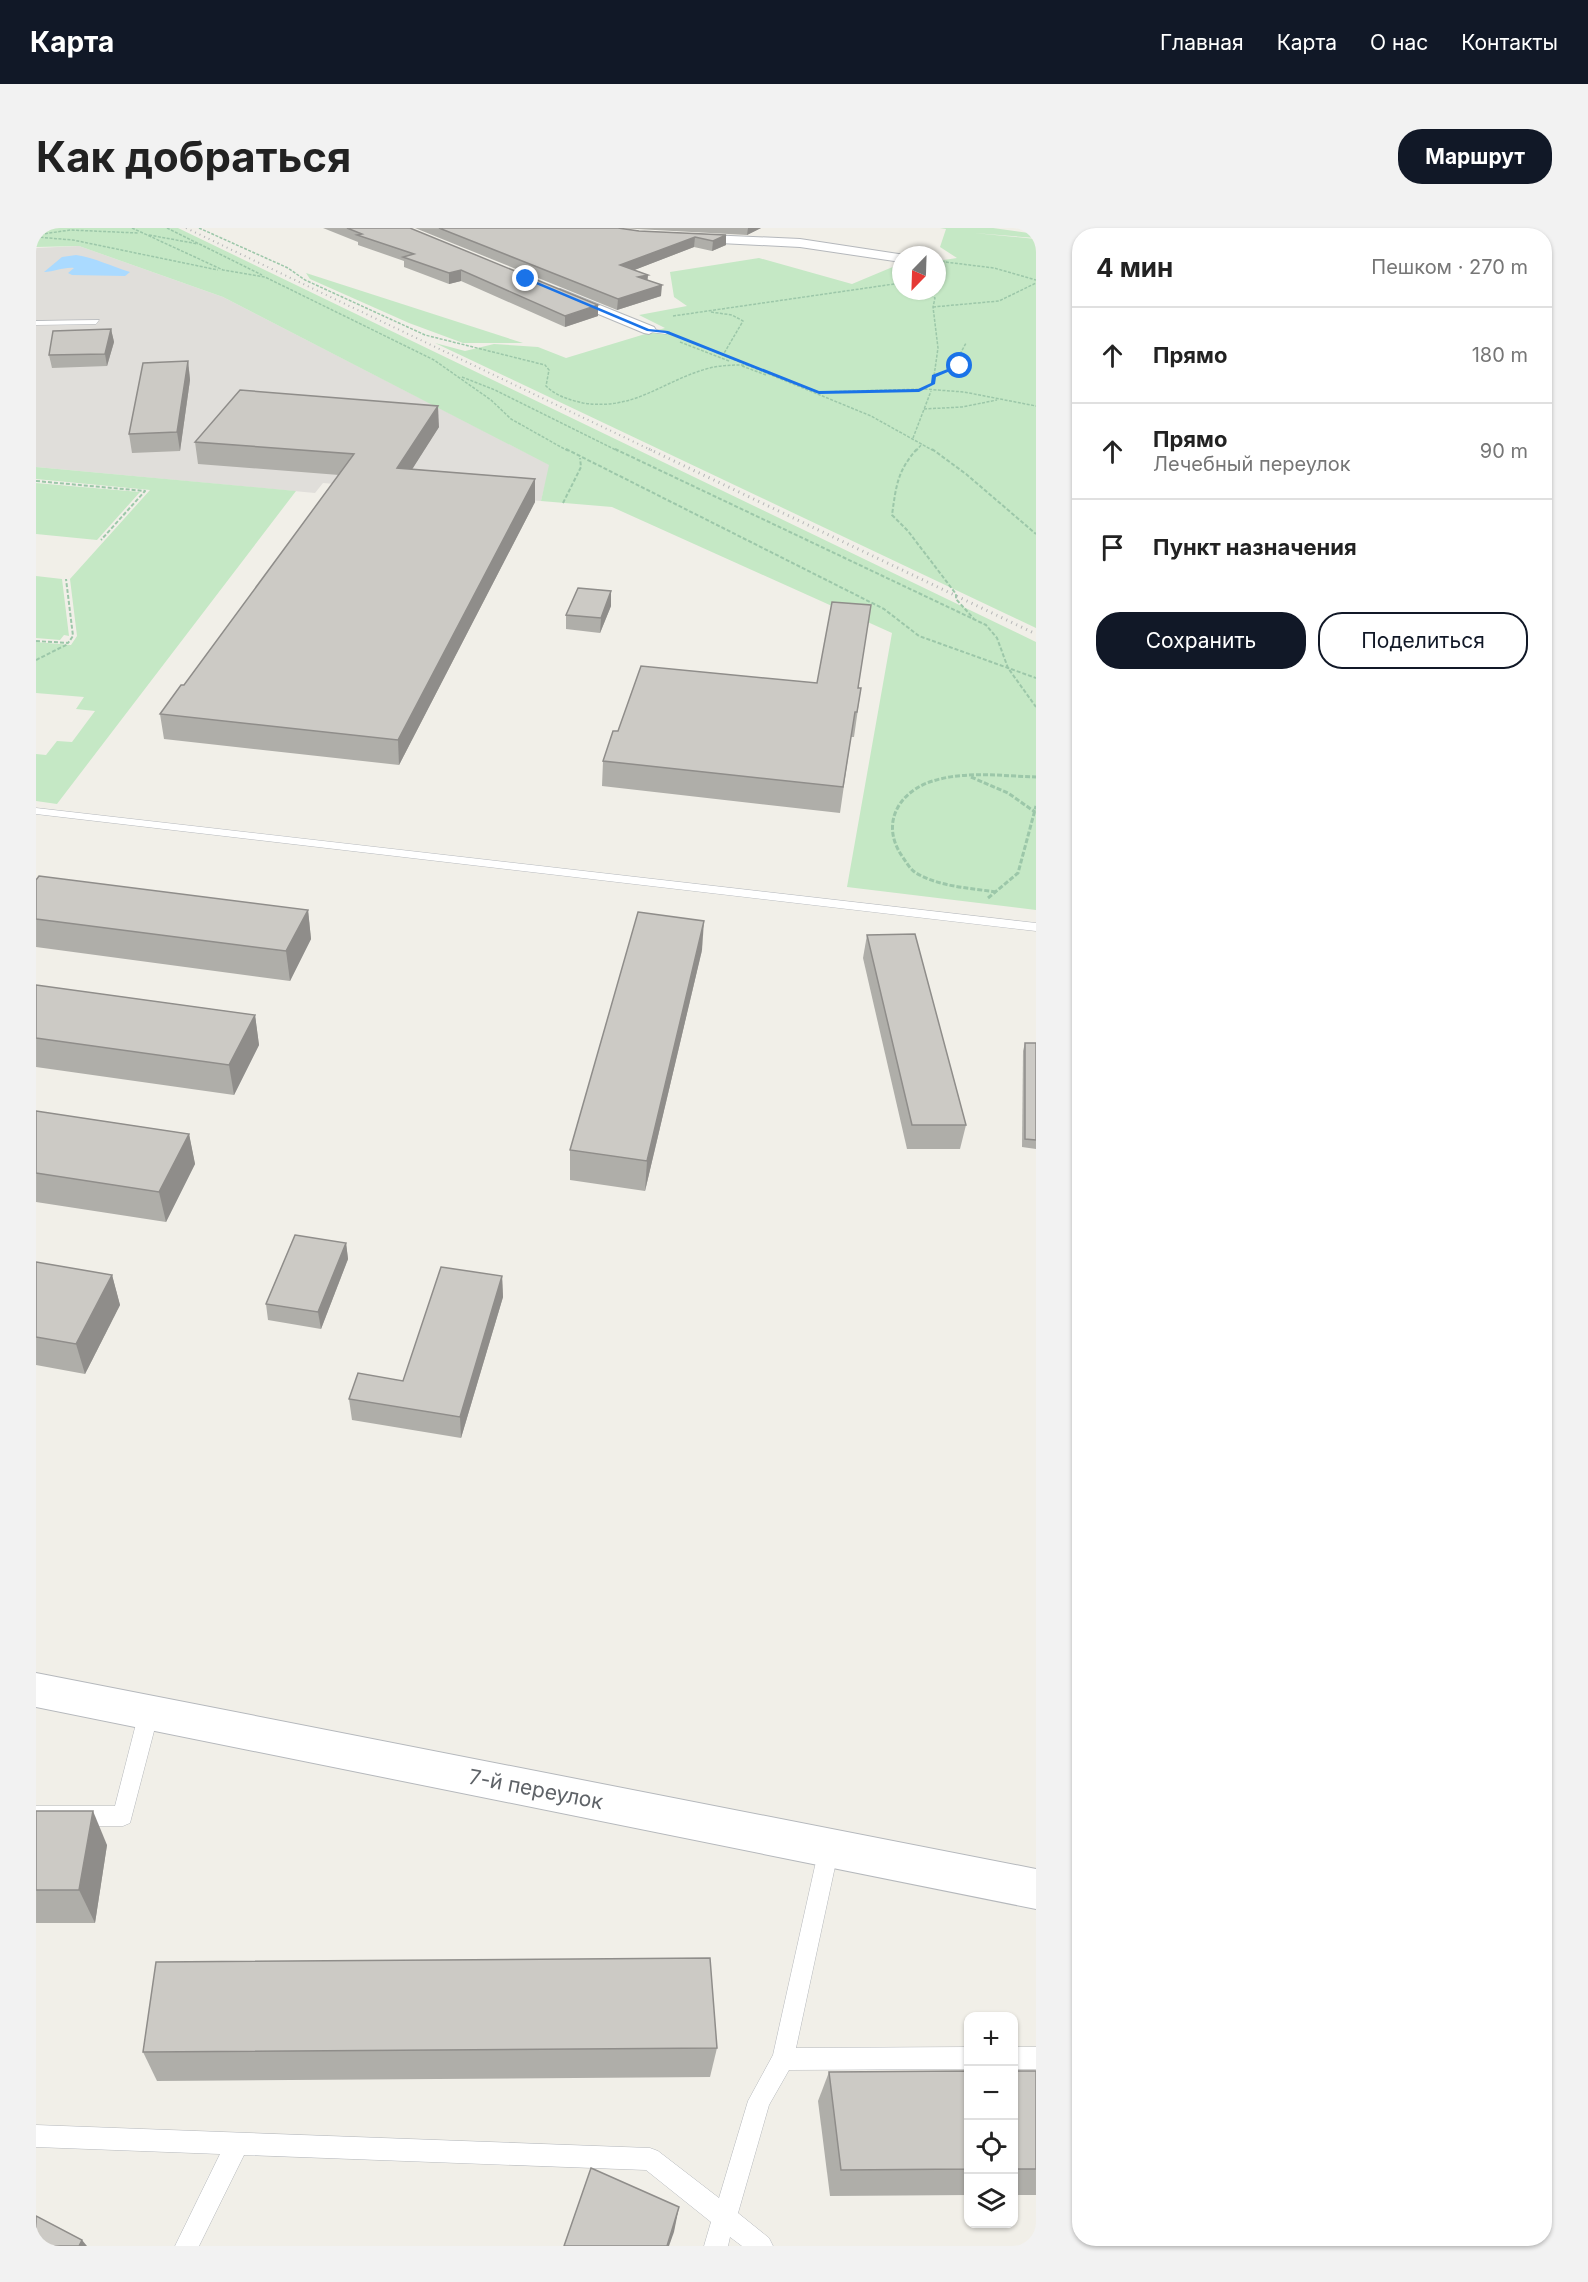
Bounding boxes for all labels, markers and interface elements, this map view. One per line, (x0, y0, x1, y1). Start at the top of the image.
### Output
text: Карта (30, 25, 114, 59)
text: Главная (1160, 30, 1244, 55)
text: Карта (1277, 30, 1337, 55)
text: О нас (1370, 30, 1428, 55)
text: Контакты (1461, 30, 1558, 55)
button: Маршрут (1398, 129, 1552, 184)
text: Как добраться (36, 131, 351, 182)
north arrow (892, 246, 946, 300)
text: 4 мин (1096, 252, 1173, 283)
text: Пешком · 270 m (1371, 255, 1528, 279)
route end (512, 265, 538, 291)
icon: ahead (1096, 339, 1129, 372)
text: Прямо (1153, 342, 1227, 368)
text: 180 m (1472, 343, 1528, 367)
route start (946, 352, 972, 378)
text: Прямо (1153, 426, 1227, 452)
icon: ahead (1096, 435, 1129, 468)
text: 90 m (1480, 439, 1528, 463)
text: Лечебный переулок (1153, 452, 1350, 476)
icon: arrive (1096, 531, 1129, 564)
text: Пункт назначения (1153, 534, 1357, 560)
button: Сохранить (1096, 612, 1306, 669)
button: Поделиться (1318, 612, 1528, 669)
street label: 7-й переулок (467, 1764, 606, 1814)
map controls (964, 2012, 1018, 2228)
button: + (964, 2012, 1018, 2066)
button: − (964, 2066, 1018, 2120)
button: locate (964, 2120, 1018, 2174)
button: layers (964, 2174, 1018, 2228)

